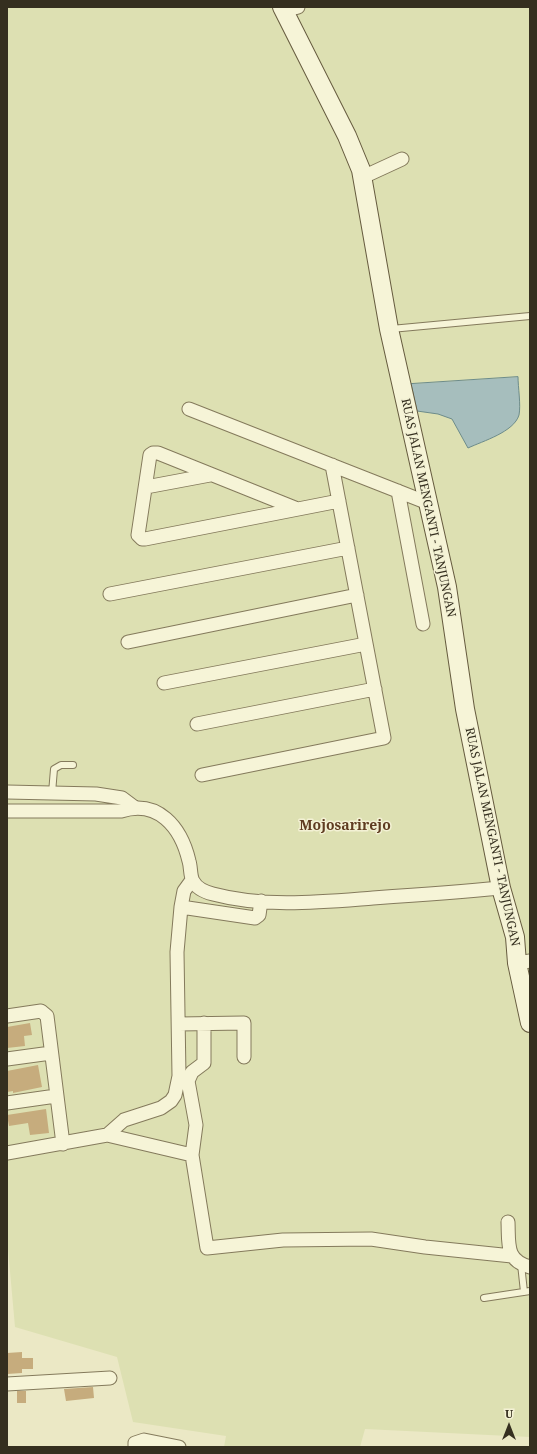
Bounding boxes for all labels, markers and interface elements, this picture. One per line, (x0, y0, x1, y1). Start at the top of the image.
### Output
street label: RUAS JALAN MENGANTI - TANJUNGAN (398, 397, 458, 619)
street label: RUAS JALAN MENGANTI - TANJUNGAN (462, 726, 522, 948)
district label: Mojosarirejo (299, 818, 391, 834)
north arrow (489, 1406, 529, 1446)
text: U (505, 1406, 513, 1421)

